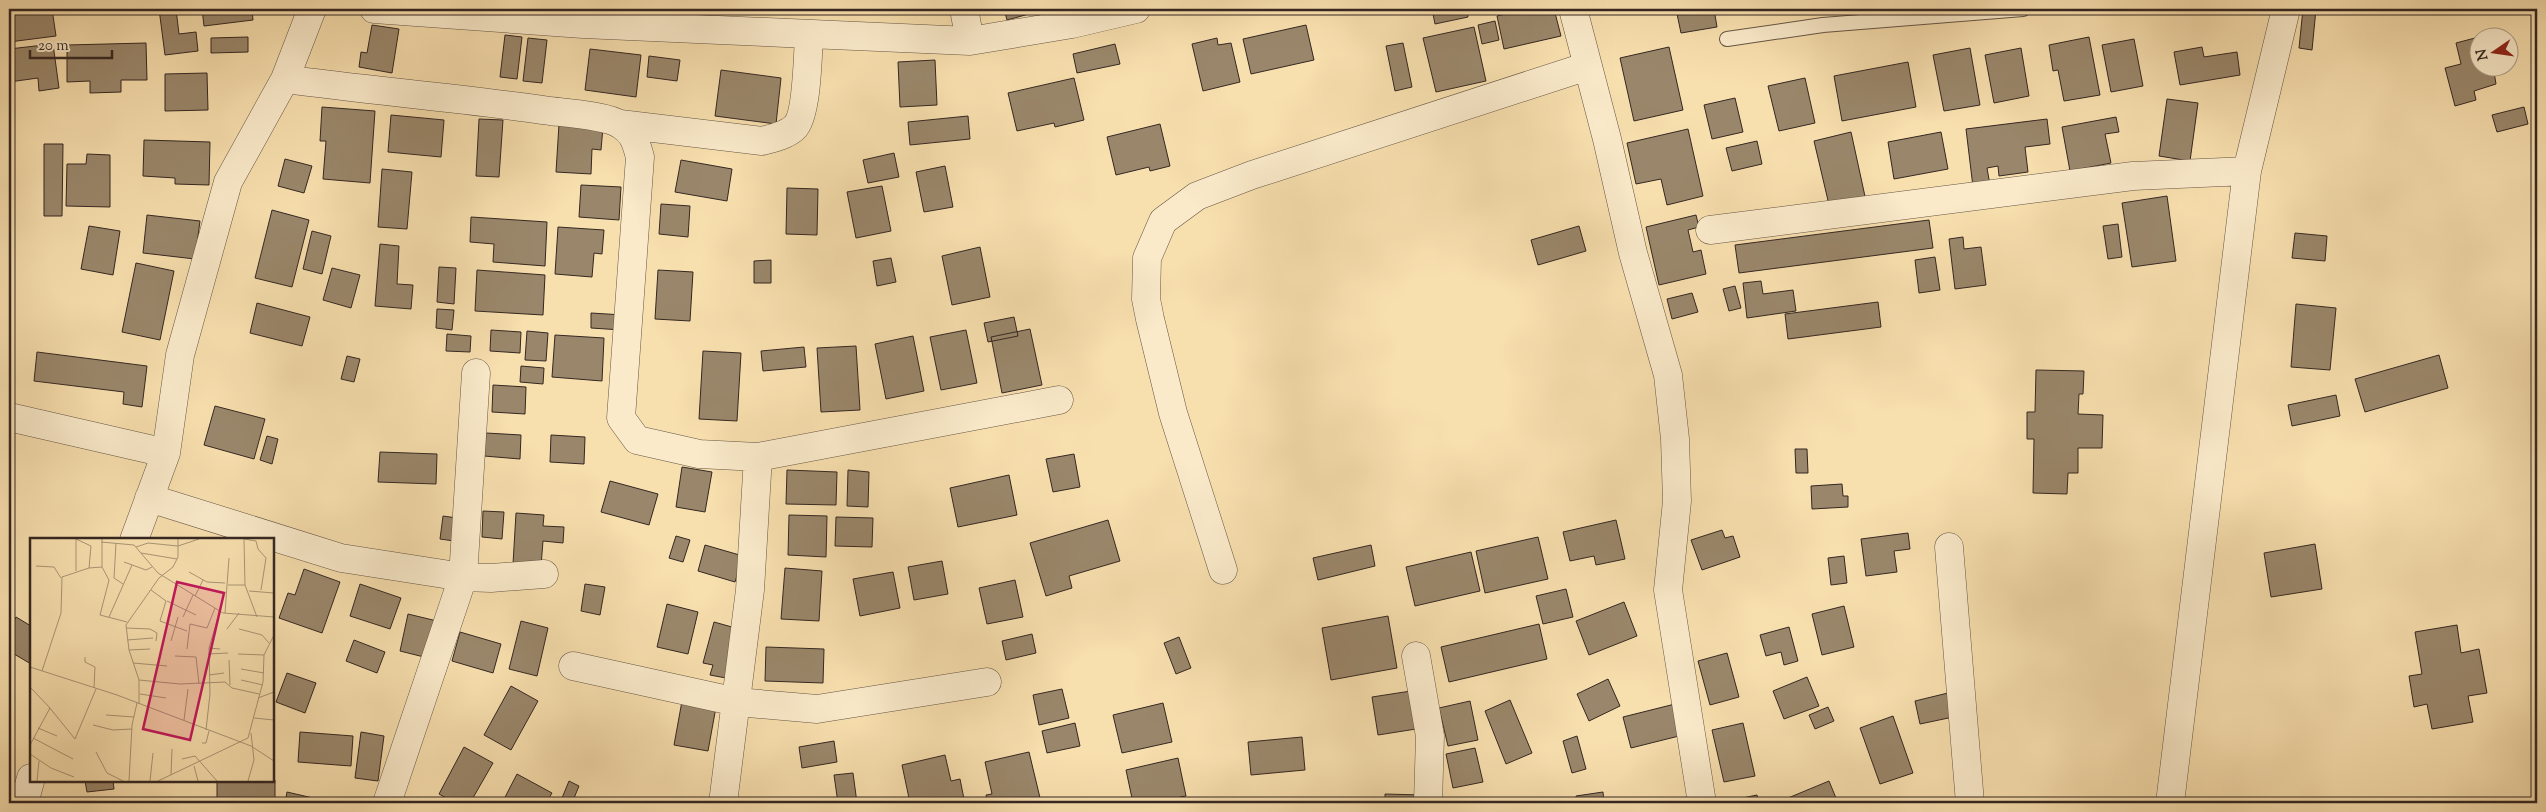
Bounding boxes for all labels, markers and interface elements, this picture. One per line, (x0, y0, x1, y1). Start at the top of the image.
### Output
scale bar (30, 28, 112, 60)
north arrow (2468, 28, 2518, 78)
text: 20 m (38, 36, 69, 57)
text: N (2472, 47, 2494, 62)
inset map (30, 538, 274, 782)

